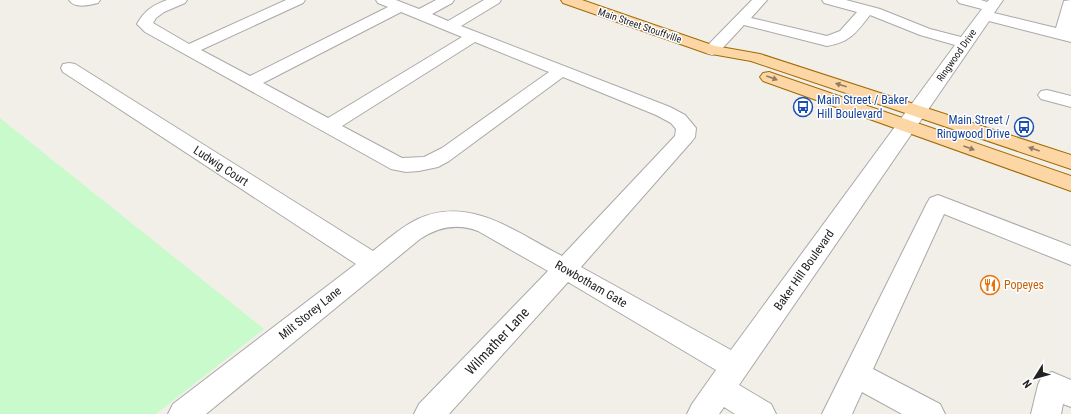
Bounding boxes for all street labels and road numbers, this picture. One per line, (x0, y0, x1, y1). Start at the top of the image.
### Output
street label: Main Street Stouffville (597, 6, 683, 45)
street label: Ringwood Drive (934, 27, 979, 83)
street label: Ludwig Court (191, 143, 251, 189)
street label: Baker Hill Boulevard (771, 227, 837, 313)
street label: Rowbotham Gate (552, 258, 630, 311)
street label: Milt Storey Lane (276, 283, 344, 342)
street label: Wilmather Lane (462, 304, 532, 378)

